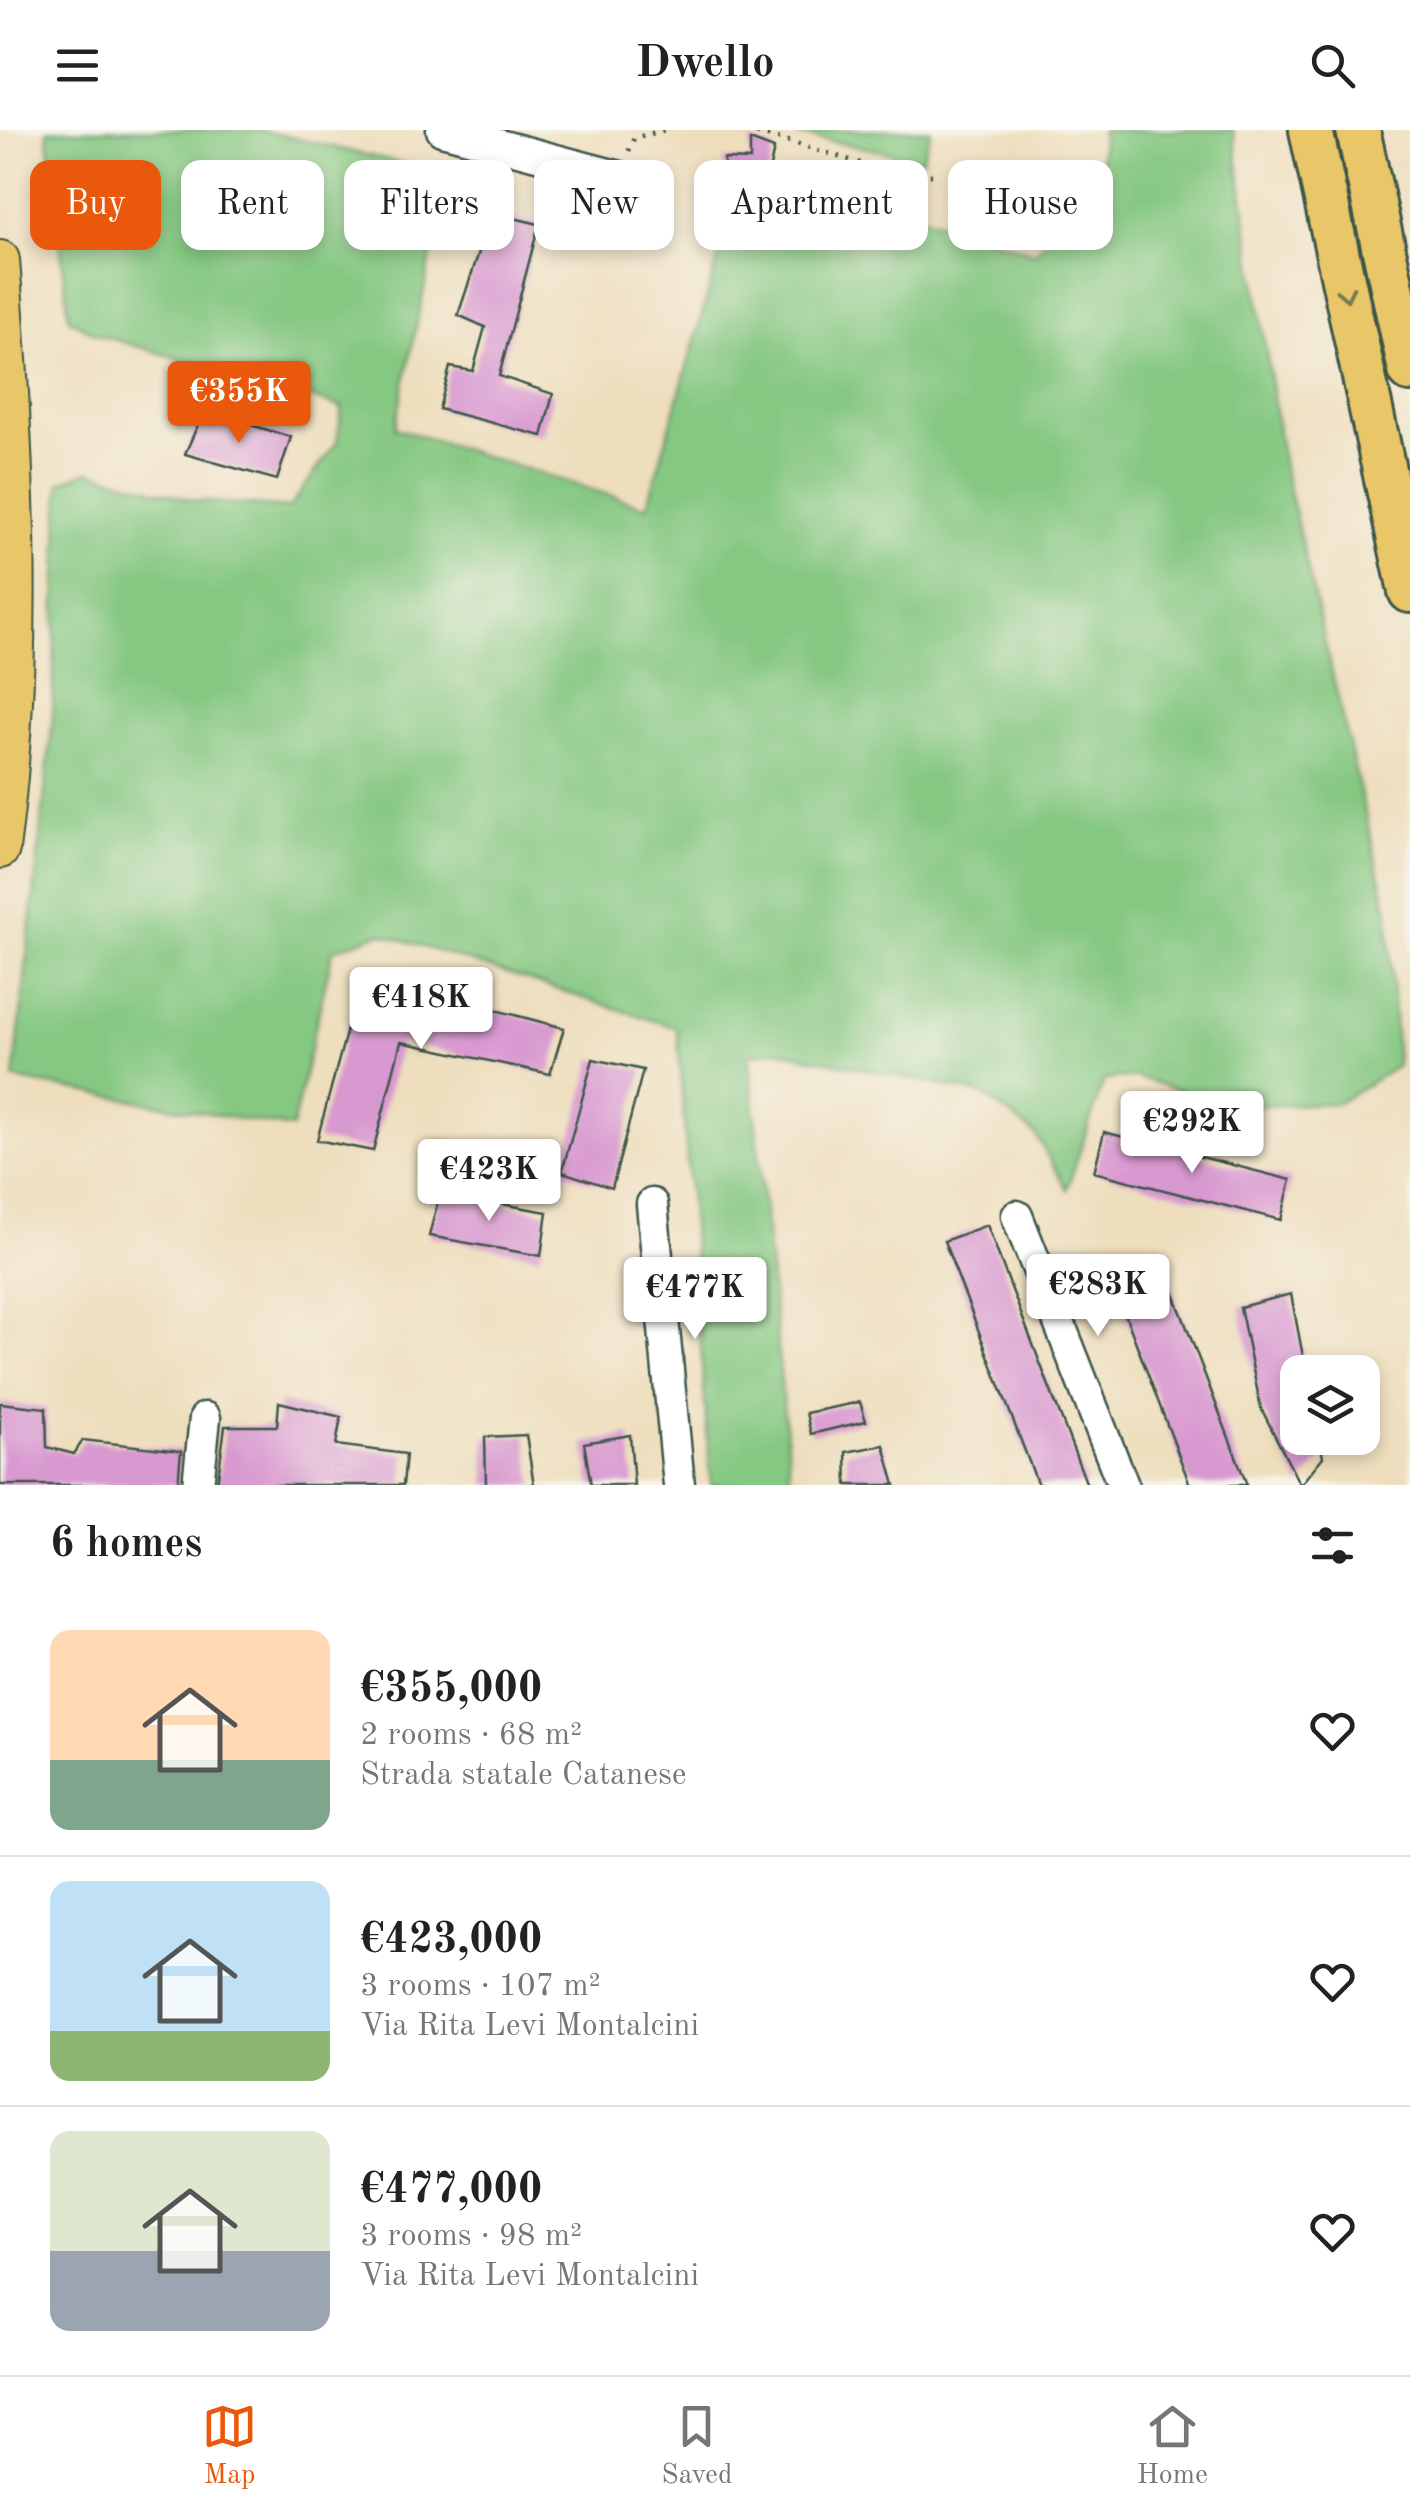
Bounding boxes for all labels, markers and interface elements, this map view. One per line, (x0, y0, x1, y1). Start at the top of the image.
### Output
icon: menu (50, 38, 105, 93)
icon: search (1305, 38, 1360, 93)
text: Dwello (635, 42, 775, 87)
chip: Buy (30, 160, 161, 250)
chip: Rent (181, 160, 324, 250)
chip: Filters (344, 160, 514, 250)
chip: New (534, 160, 674, 250)
chip: Apartment (694, 160, 928, 250)
chip: House (948, 160, 1113, 250)
one-way arrow (1334, 285, 1355, 302)
pin: €355K (169, 361, 309, 446)
text: €355K (190, 377, 288, 409)
pin: €418K (351, 967, 491, 1052)
text: €418K (372, 983, 470, 1015)
pin: €292K (1122, 1091, 1262, 1176)
text: €292K (1143, 1107, 1241, 1139)
pin: €423K (419, 1139, 559, 1224)
text: €423K (440, 1155, 538, 1187)
pin: €283K (1028, 1254, 1168, 1339)
pin: €477K (625, 1257, 765, 1342)
text: €283K (1049, 1270, 1147, 1302)
text: €477K (646, 1273, 744, 1305)
map controls (1280, 1355, 1380, 1455)
button: layers (1280, 1355, 1380, 1455)
icon: filters (1305, 1518, 1360, 1573)
text: 6 homes (50, 1524, 202, 1566)
text: €355,000 (360, 1669, 542, 1711)
icon: home (130, 1670, 250, 1790)
icon: heart (1305, 1703, 1360, 1758)
text: 2 rooms · 68 m² (360, 1720, 582, 1752)
text: Strada statale Catanese (360, 1760, 687, 1792)
text: €423,000 (360, 1920, 542, 1962)
icon: home (130, 1921, 250, 2041)
icon: heart (1305, 1954, 1360, 2009)
text: 3 rooms · 107 m² (360, 1971, 601, 2003)
text: Via Rita Levi Montalcini (360, 2011, 699, 2043)
text: €477,000 (360, 2170, 542, 2212)
icon: home (130, 2171, 250, 2291)
icon: heart (1305, 2204, 1360, 2259)
text: 3 rooms · 98 m² (360, 2221, 582, 2253)
text: Via Rita Levi Montalcini (360, 2261, 699, 2293)
tab: Map (202, 2399, 257, 2494)
tab: Saved (661, 2399, 733, 2494)
tab: Home (1137, 2399, 1208, 2494)

